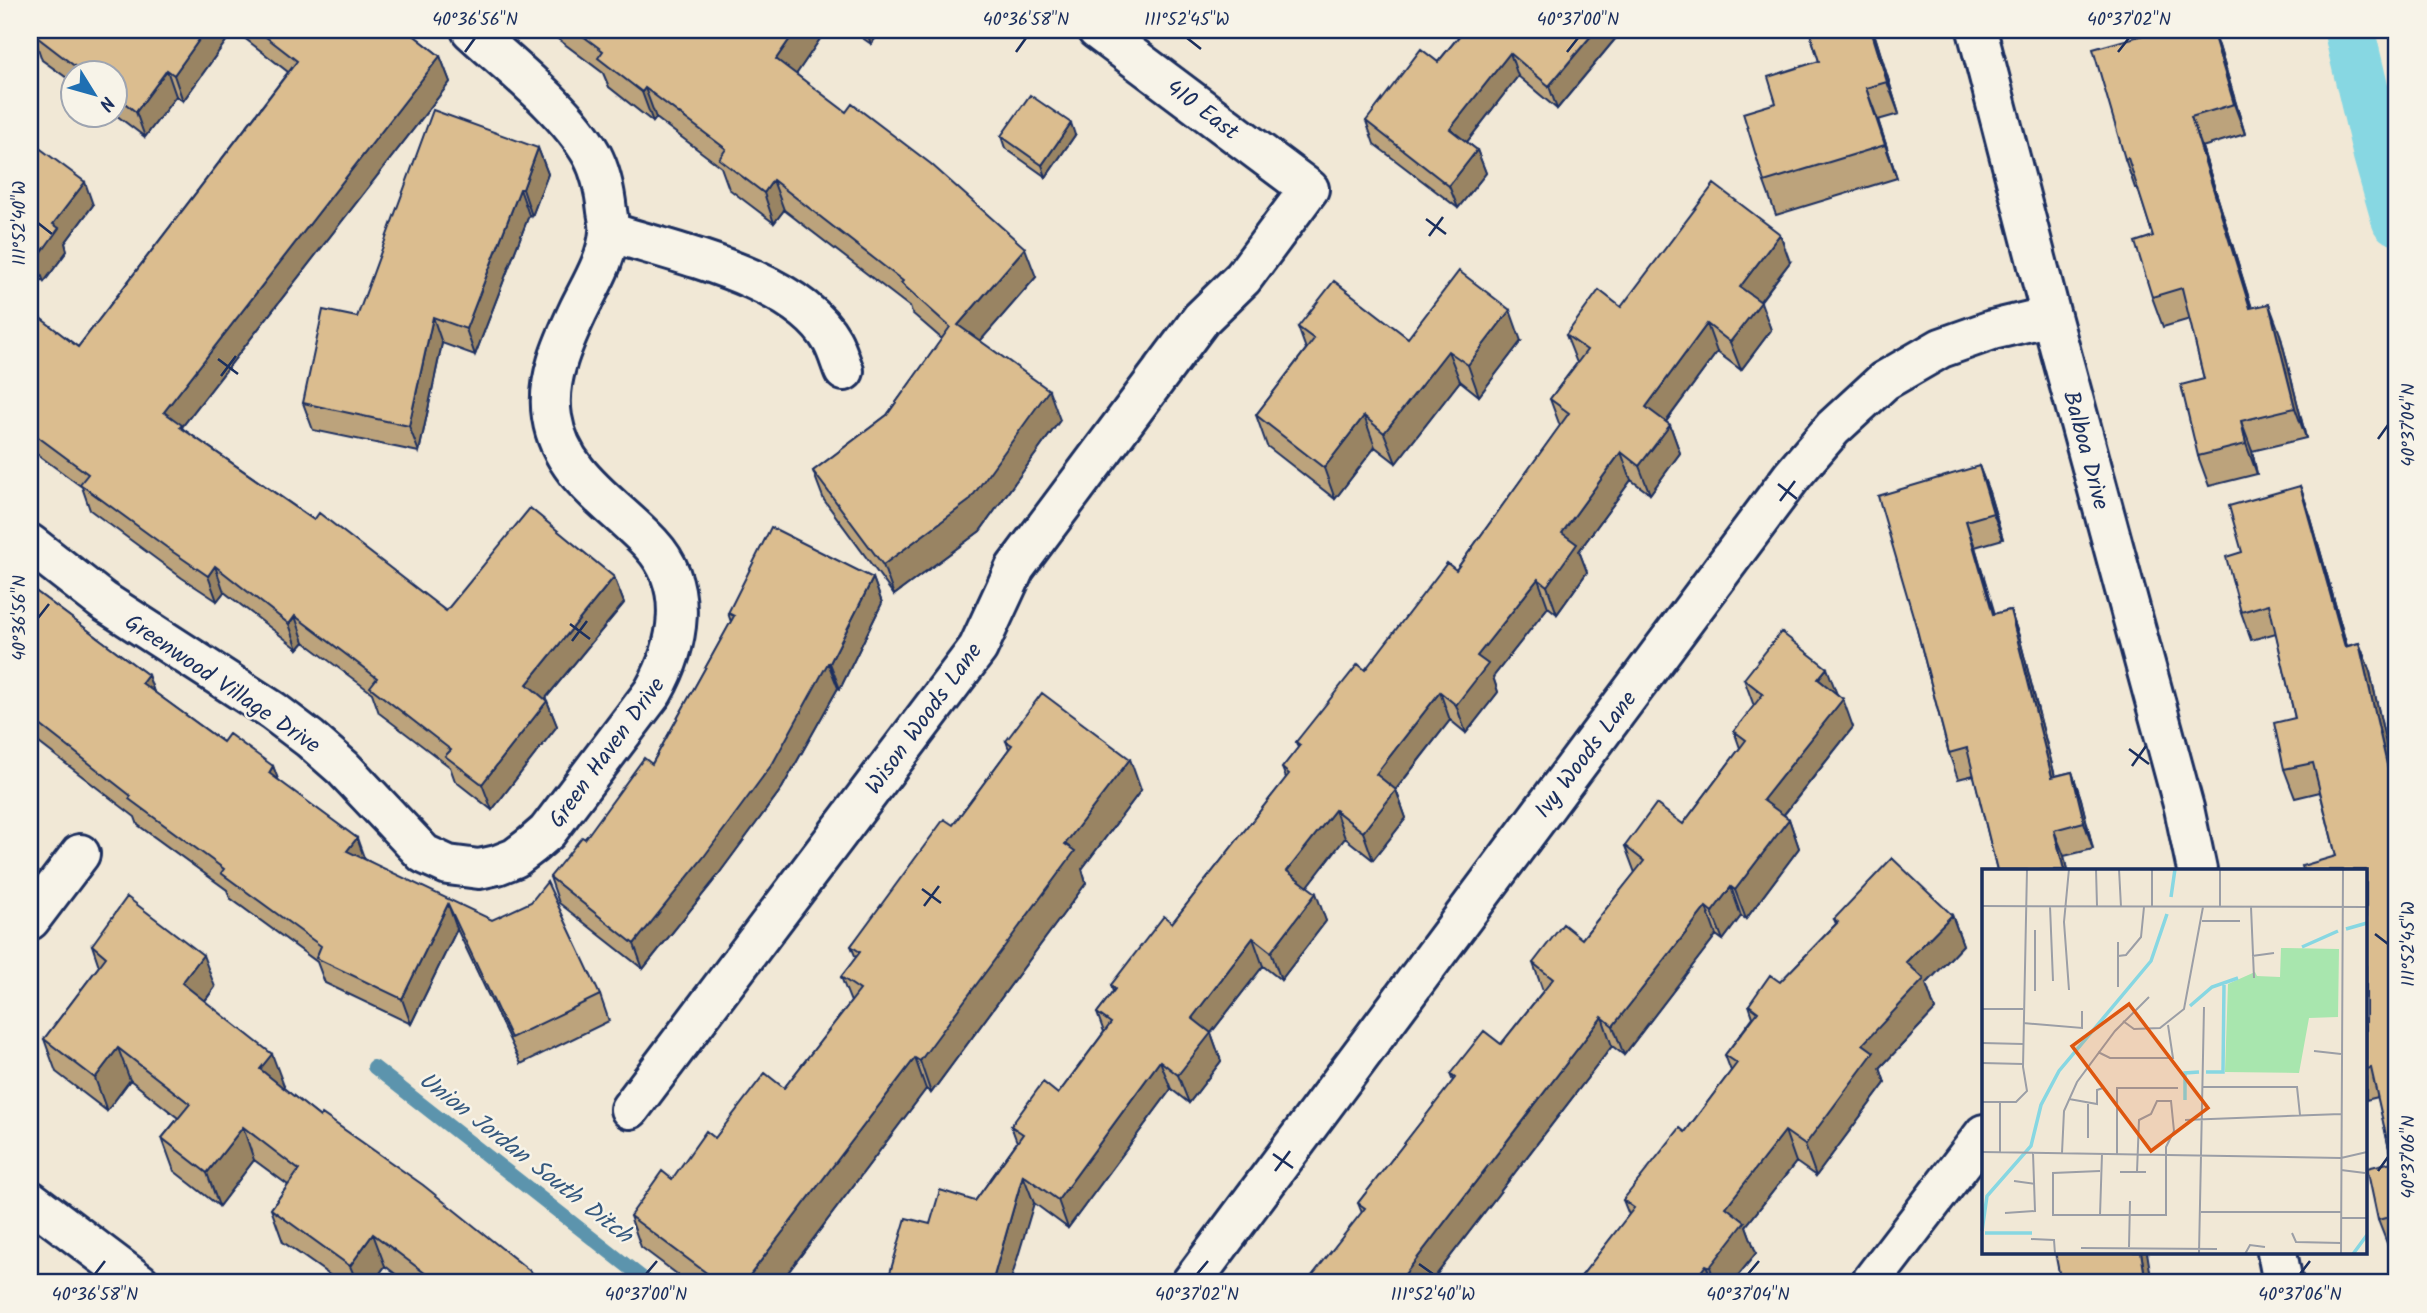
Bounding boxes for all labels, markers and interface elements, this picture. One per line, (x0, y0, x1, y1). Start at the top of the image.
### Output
text: 40°36'56"N (432, 6, 518, 35)
text: 40°36'58"N (983, 6, 1069, 35)
text: 111°52'45"W (1144, 6, 1230, 35)
text: 40°37'00"N (1537, 6, 1619, 35)
text: 40°37'02"N (2087, 6, 2171, 35)
north arrow (60, 60, 130, 130)
street label: 410 East (1158, 71, 1247, 151)
text: N (90, 89, 122, 117)
text: 111°52'40"W (6, 181, 35, 265)
text: 40°37'04"N (2395, 383, 2424, 467)
street label: Balboa Drive (2052, 387, 2118, 514)
text: 40°36'56"N (6, 575, 35, 661)
street label: Greenwood Village Drive (117, 605, 327, 764)
street label: Wison Woods Lane (857, 636, 992, 803)
street label: Green Haven Drive (540, 670, 675, 836)
street label: Ivy Woods Lane (1526, 684, 1647, 827)
inset map (1982, 869, 2368, 1254)
text: 111°52'45"W (2395, 901, 2424, 987)
water label: Union Jordan South Ditch (410, 1062, 642, 1256)
text: 40°37'06"N (2395, 1115, 2424, 1199)
text: 40°36'58"N (52, 1281, 138, 1310)
text: 40°37'00"N (605, 1281, 687, 1310)
text: 40°37'02"N (1155, 1281, 1239, 1310)
text: 111°52'40"W (1391, 1281, 1475, 1310)
text: 40°37'04"N (1706, 1281, 1790, 1310)
text: 40°37'06"N (2258, 1281, 2342, 1310)

